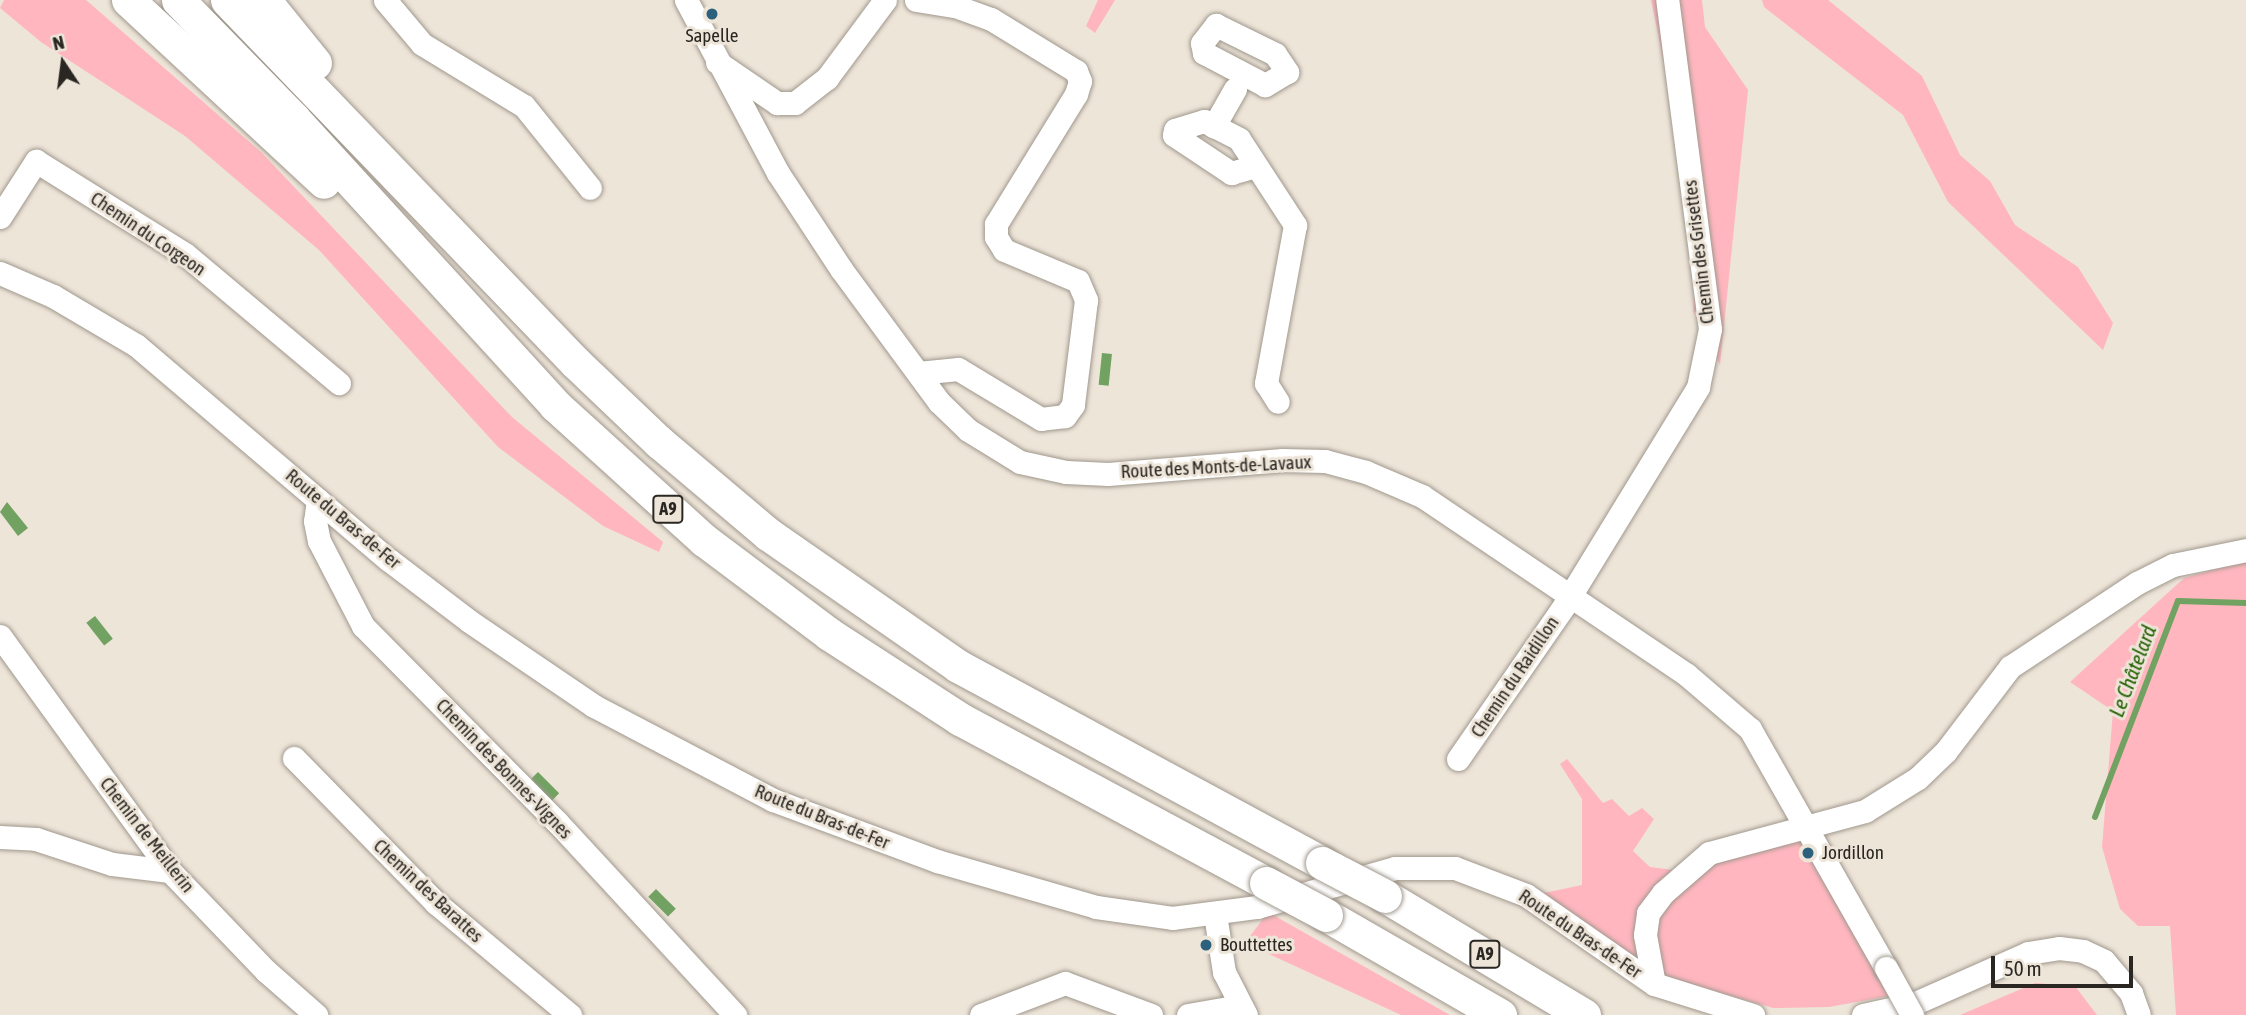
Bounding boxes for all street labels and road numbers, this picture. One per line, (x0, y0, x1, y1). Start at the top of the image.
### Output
street label: Chemin des Grisettes (1679, 179, 1719, 325)
street label: Chemin du Corgeon (86, 187, 210, 281)
street label: Route des Monts-de-Lavaux (1120, 451, 1312, 483)
street label: Route du Bras-de-Fer (281, 464, 405, 574)
road number: A9 (652, 494, 684, 524)
street label: Chemin du Raidillon (1466, 612, 1564, 742)
street label: Chemin des Bonnes-Vignes (431, 694, 577, 844)
street label: Chemin de Meillerin (95, 773, 199, 897)
street label: Route du Bras-de-Fer (751, 780, 893, 854)
street label: Chemin des Barattes (369, 835, 487, 947)
street label: Route du Bras-de-Fer (1514, 884, 1646, 984)
road number: A9 (1469, 939, 1501, 968)

